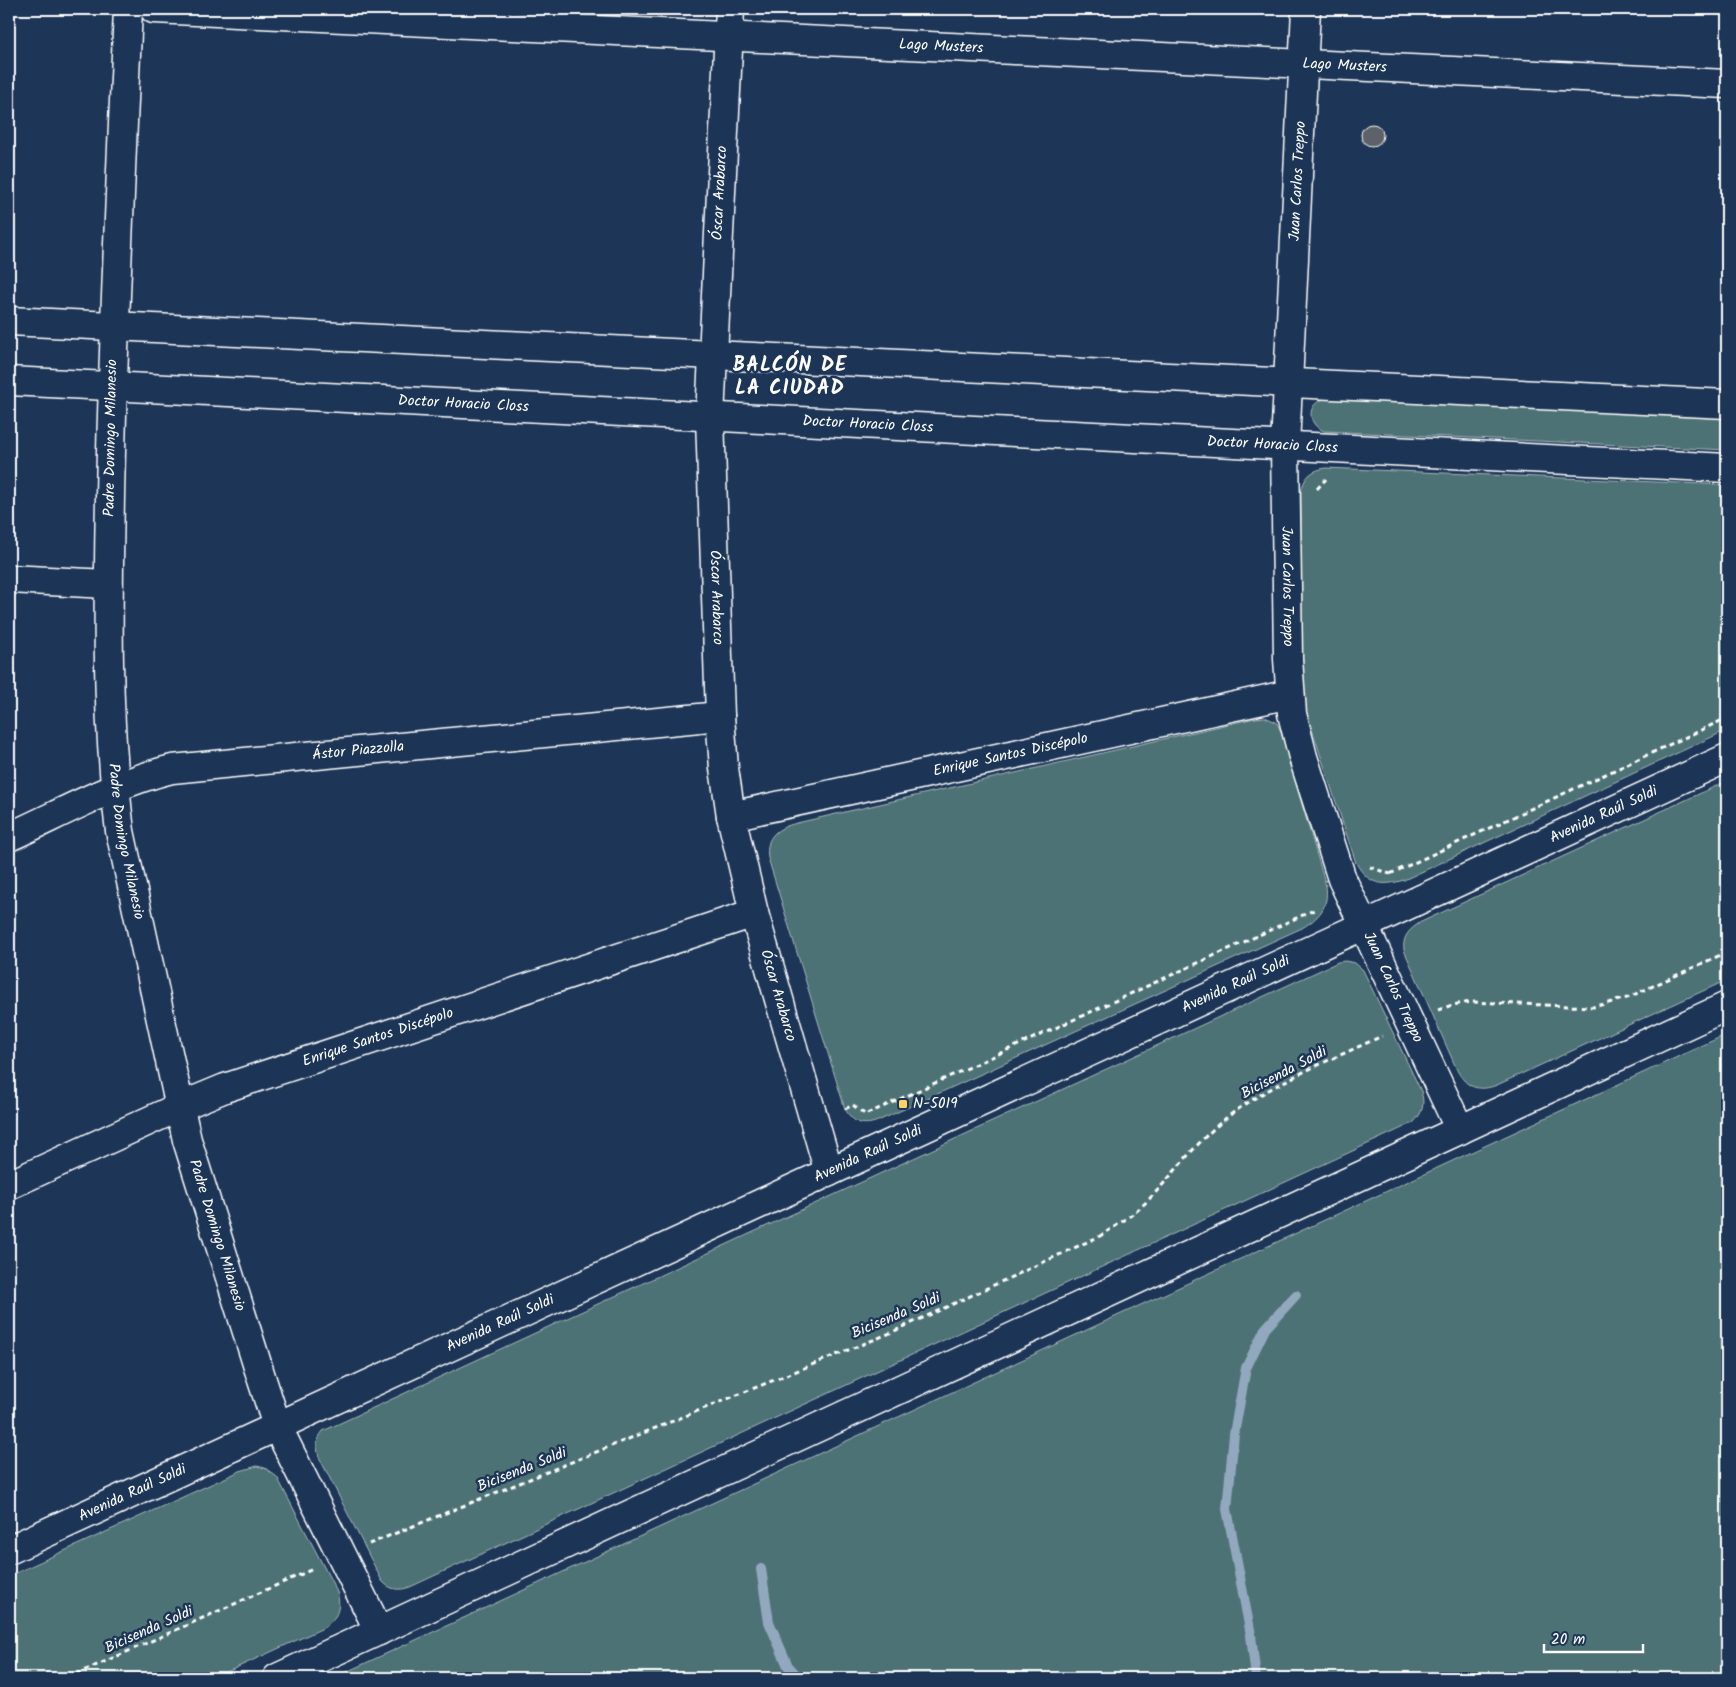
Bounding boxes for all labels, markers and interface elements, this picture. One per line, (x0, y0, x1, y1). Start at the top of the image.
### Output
street label: Lago Musters (898, 33, 985, 61)
street label: Lago Musters (1302, 52, 1388, 80)
street label: Juan Carlos Treppo (1283, 120, 1313, 242)
street label: Óscar Arabarco (706, 145, 734, 241)
district label: BALCÓN DE LA CIUDAD (733, 350, 847, 405)
street label: Padre Domingo Milanesio (98, 359, 124, 517)
street label: Doctor Horacio Closs (397, 389, 530, 419)
street label: Doctor Horacio Closs (802, 409, 935, 440)
street label: Doctor Horacio Closs (1206, 430, 1339, 460)
street label: Juan Carlos Treppo (1274, 526, 1300, 647)
street label: Óscar Arabarco (702, 550, 730, 645)
street label: Enrique Santos Discépolo (931, 726, 1090, 784)
street label: Ástor Piazzolla (311, 735, 405, 767)
street label: Padre Domingo Milanesio (101, 763, 151, 922)
street label: Avenida Raúl Soldi (1546, 779, 1663, 850)
street label: Juan Carlos Treppo (1357, 928, 1429, 1047)
street label: Óscar Arabarco (753, 947, 803, 1045)
street label: Avenida Raúl Soldi (1178, 948, 1295, 1020)
street label: Enrique Santos Discépolo (299, 1001, 457, 1074)
street label: Bicisenda Soldi (1237, 1040, 1333, 1106)
place label: N-5019 (913, 1092, 958, 1116)
marker: N-5019 (897, 1098, 909, 1110)
street label: Avenida Raúl Soldi (810, 1118, 927, 1189)
street label: Padre Domingo Milanesio (182, 1156, 252, 1315)
street label: Bicisenda Soldi (848, 1286, 946, 1346)
street label: Avenida Raúl Soldi (442, 1288, 560, 1359)
street label: Bicisenda Soldi (474, 1441, 572, 1499)
street label: Avenida Raúl Soldi (75, 1457, 192, 1528)
street label: Bicisenda Soldi (101, 1599, 198, 1660)
scale bar (1544, 1622, 1642, 1654)
text: 20 m (1551, 1628, 1585, 1652)

